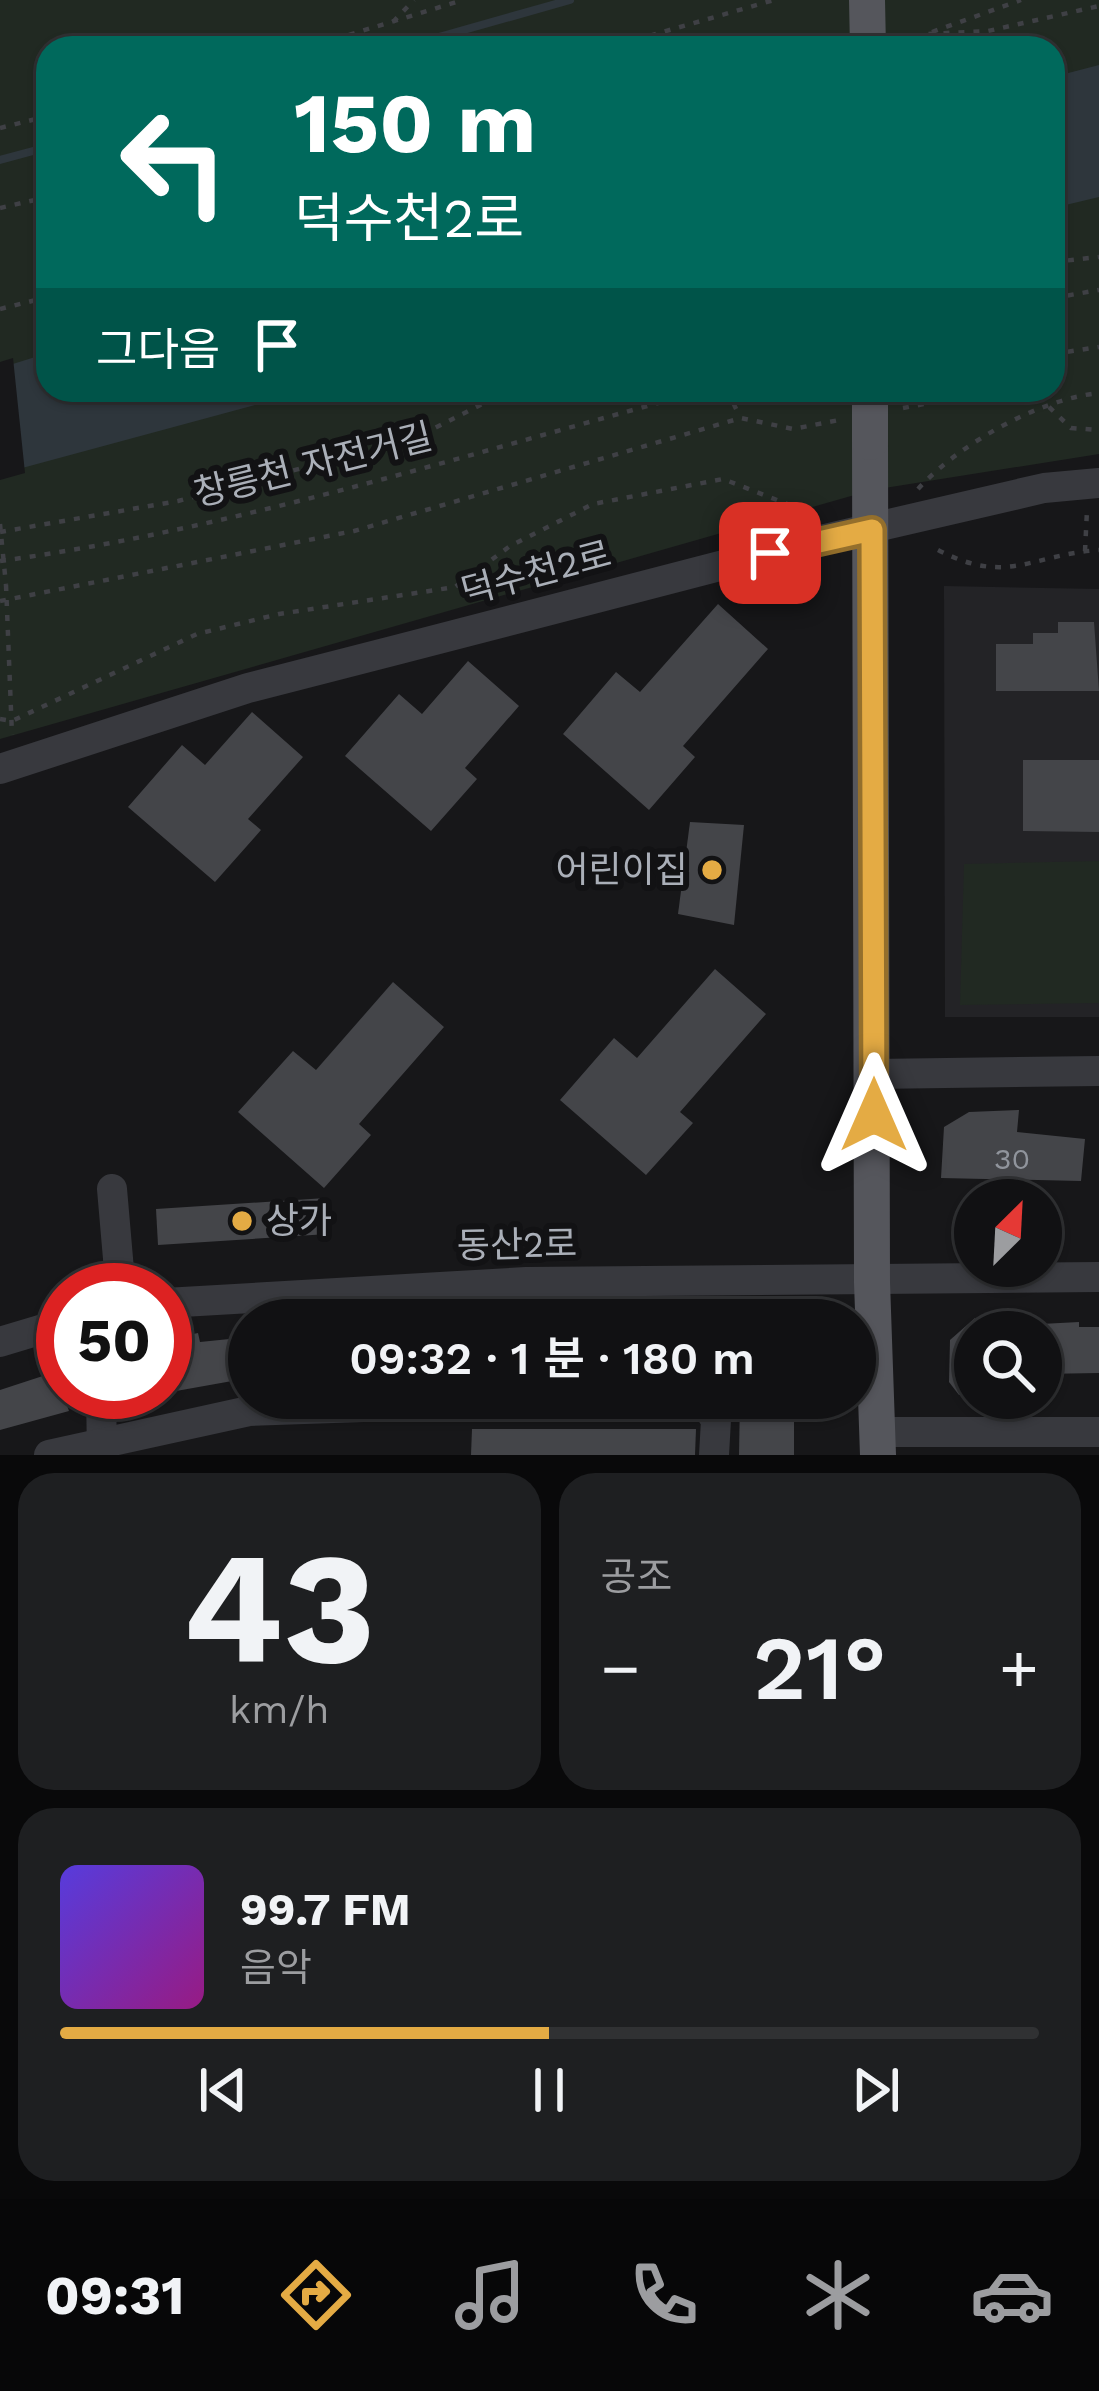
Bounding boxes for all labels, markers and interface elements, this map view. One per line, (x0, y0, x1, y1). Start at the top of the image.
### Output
text: 150 m (294, 74, 536, 172)
icon: left (96, 84, 252, 240)
text: 덕수천2로 (294, 187, 524, 250)
icon: arrive (244, 312, 310, 378)
text: 그다음 (96, 323, 220, 376)
street label: 창릉천 자전거길 (189, 415, 437, 515)
pin (719, 502, 821, 604)
icon: arrive (737, 520, 803, 586)
street label: 덕수천2로 (456, 533, 616, 613)
place label: 어린이집 (556, 849, 688, 891)
marker: 어린이집 (699, 857, 725, 883)
position arrow (811, 1052, 937, 1178)
house number: 30 (994, 1141, 1030, 1176)
north arrow (954, 1179, 1062, 1287)
map controls (954, 1179, 1062, 1419)
place label: 상가 (266, 1200, 332, 1242)
marker: 상가 (229, 1208, 255, 1234)
street label: 동산2로 (456, 1223, 578, 1267)
speed limit sign: 50 (36, 1263, 192, 1419)
button: search (954, 1311, 1062, 1419)
text: 09:32 · 1 분 · 180 m (349, 1332, 755, 1385)
text: 43 (183, 1517, 376, 1700)
text: 공조 (601, 1554, 672, 1599)
text: 21° (753, 1615, 887, 1721)
text: − (601, 1630, 640, 1707)
text: + (999, 1630, 1039, 1707)
text: km/h (229, 1687, 329, 1732)
text: 99.7 FM (240, 1883, 411, 1936)
text: 음악 (240, 1945, 312, 1990)
icon: previous (190, 2057, 256, 2123)
icon: pause (516, 2057, 582, 2123)
icon: next (843, 2057, 909, 2123)
icon: directions (274, 2253, 358, 2337)
icon: music (448, 2253, 532, 2337)
icon: phone (622, 2253, 706, 2337)
icon: climate (796, 2253, 880, 2337)
icon: car (970, 2253, 1054, 2337)
text: 09:31 (45, 2264, 185, 2327)

